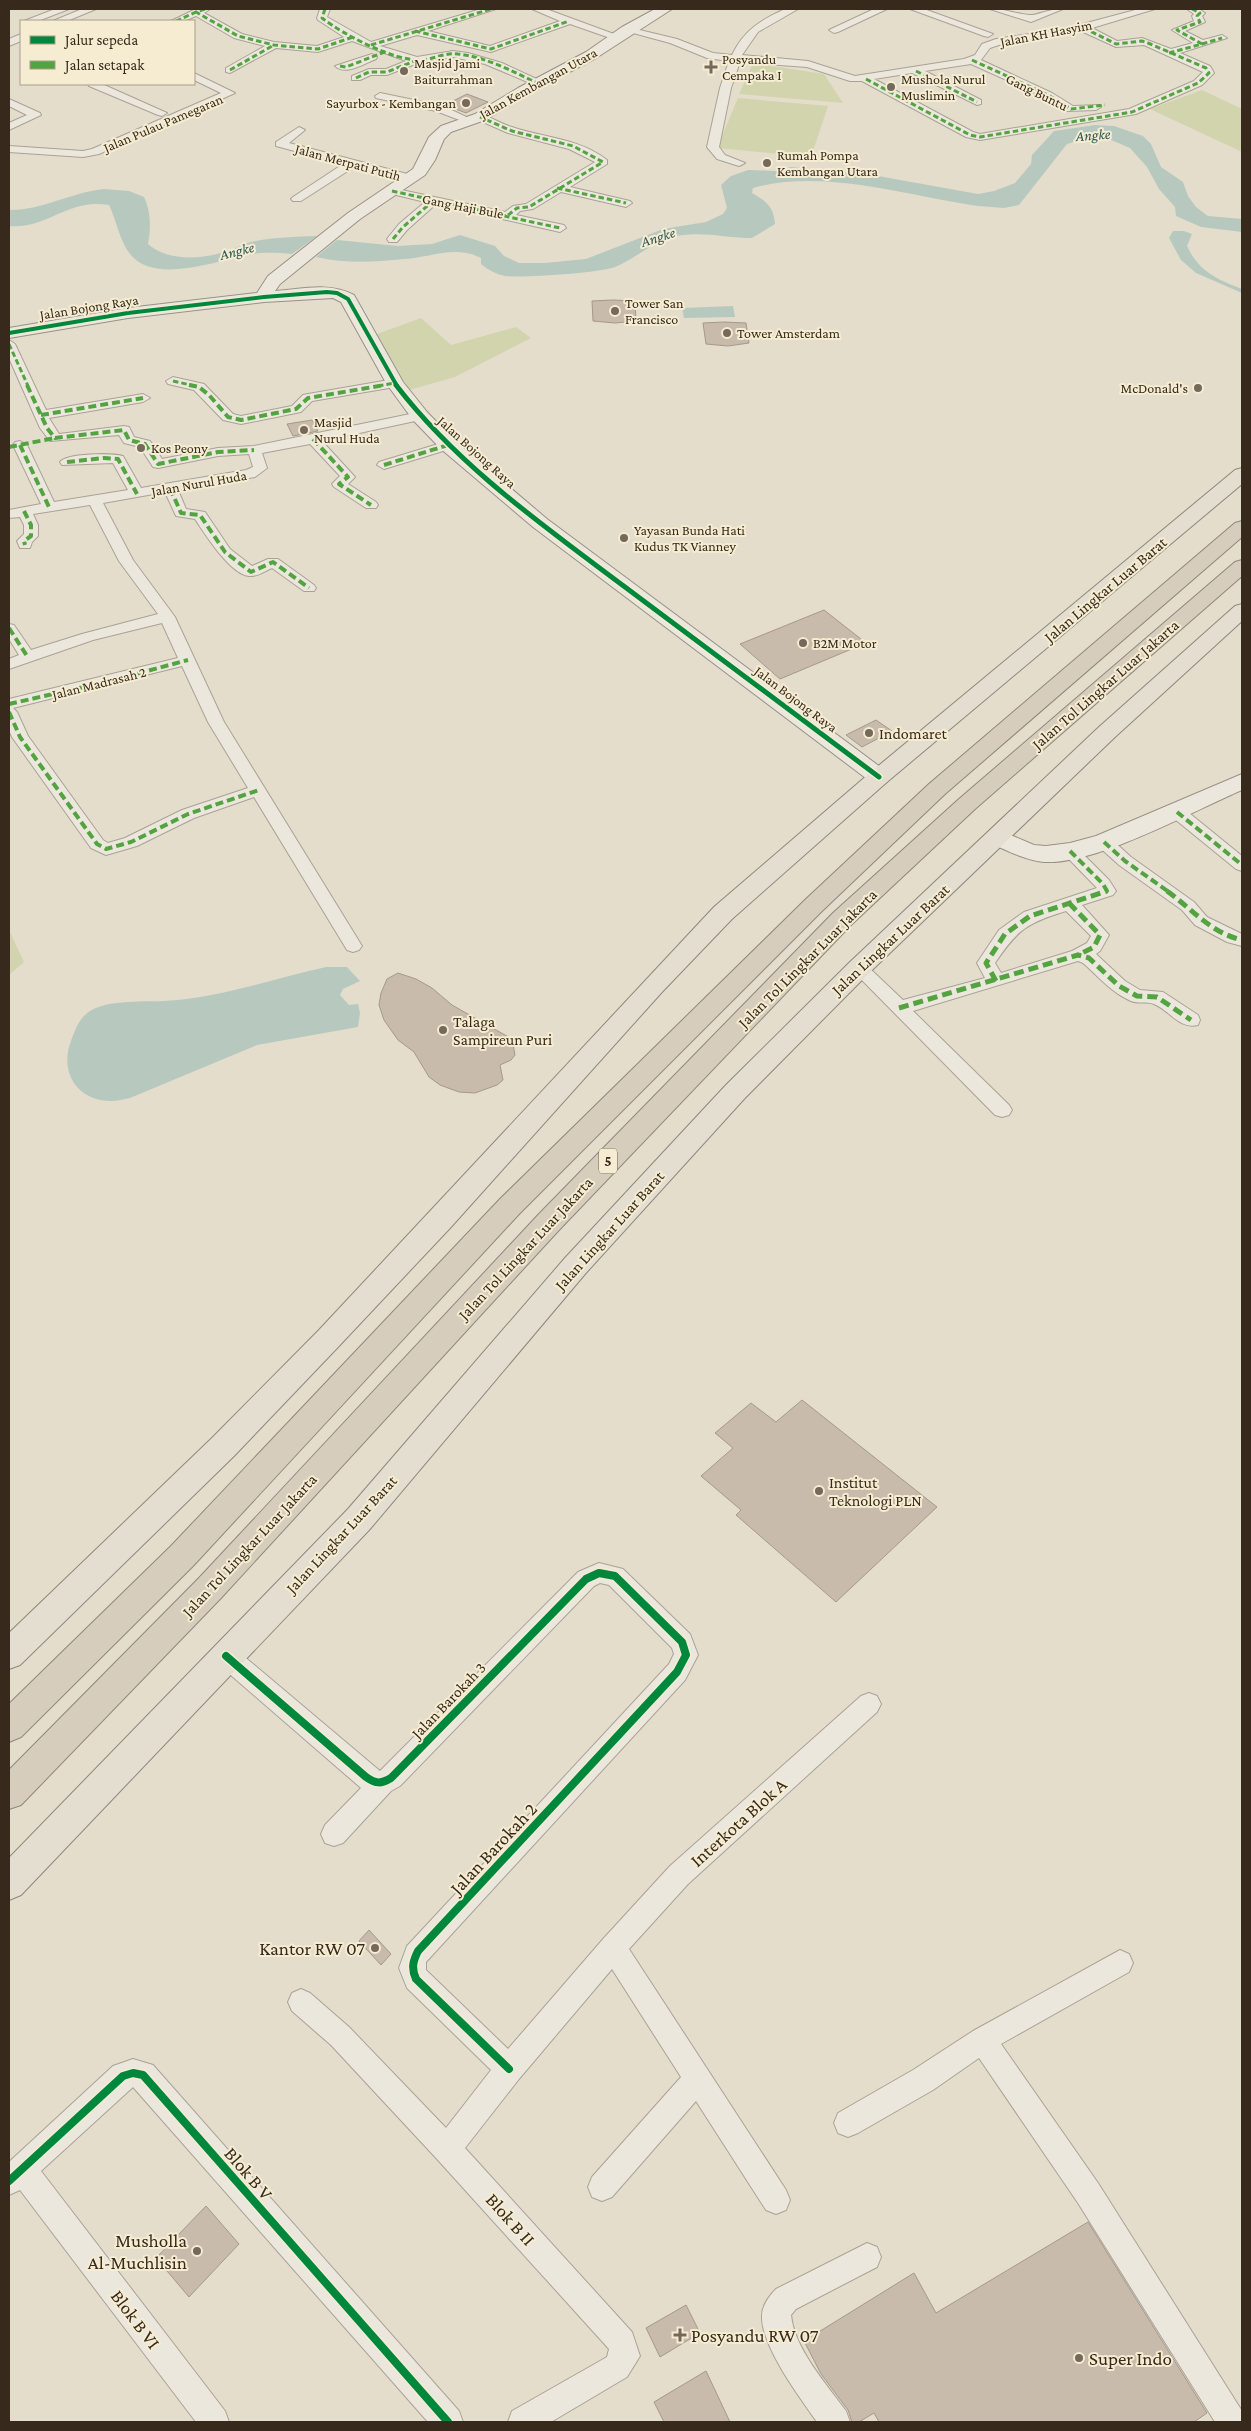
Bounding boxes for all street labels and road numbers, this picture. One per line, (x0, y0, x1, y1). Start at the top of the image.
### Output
street label: Jalan KH Hasyim (997, 16, 1093, 50)
street label: Jalan Kembangan Utara (475, 44, 600, 123)
street label: Gang Buntu (1003, 70, 1071, 114)
street label: Jalan Pulau Pamegaran (99, 90, 226, 156)
street label: Jalan Merpati Putih (291, 140, 403, 184)
street label: Gang Haji Bule (421, 190, 505, 223)
street label: Jalan Bojong Raya (37, 291, 140, 324)
street label: Jalan Bojong Raya (432, 411, 520, 492)
street label: Jalan Nurul Huda (148, 467, 249, 500)
street label: Jalan Lingkar Luar Barat (1039, 533, 1171, 648)
street label: Jalan Tol Lingkar Luar Jakarta (1027, 616, 1183, 755)
street label: Jalan Bojong Raya (749, 661, 841, 737)
street label: Jalan Madrasah 2 (48, 664, 148, 703)
street label: Jalan Lingkar Luar Barat (827, 880, 954, 1000)
street label: Jalan Tol Lingkar Luar Jakarta (733, 885, 881, 1033)
road number: 5 (599, 1148, 617, 1174)
street label: Jalan Lingkar Luar Barat (550, 1167, 668, 1295)
street label: Jalan Tol Lingkar Luar Jakarta (453, 1173, 597, 1325)
street label: Jalan Tol Lingkar Luar Jakarta (177, 1470, 321, 1622)
street label: Jalan Lingkar Luar Barat (281, 1472, 401, 1599)
street label: Jalan Barokah 3 (406, 1659, 490, 1744)
street label: Interkota Blok A (686, 1774, 791, 1871)
street label: Jalan Barokah 2 (444, 1798, 541, 1900)
street label: Blok B V (220, 2143, 277, 2204)
street label: Blok B II (482, 2189, 539, 2250)
street label: Blok B VI (107, 2286, 164, 2353)

